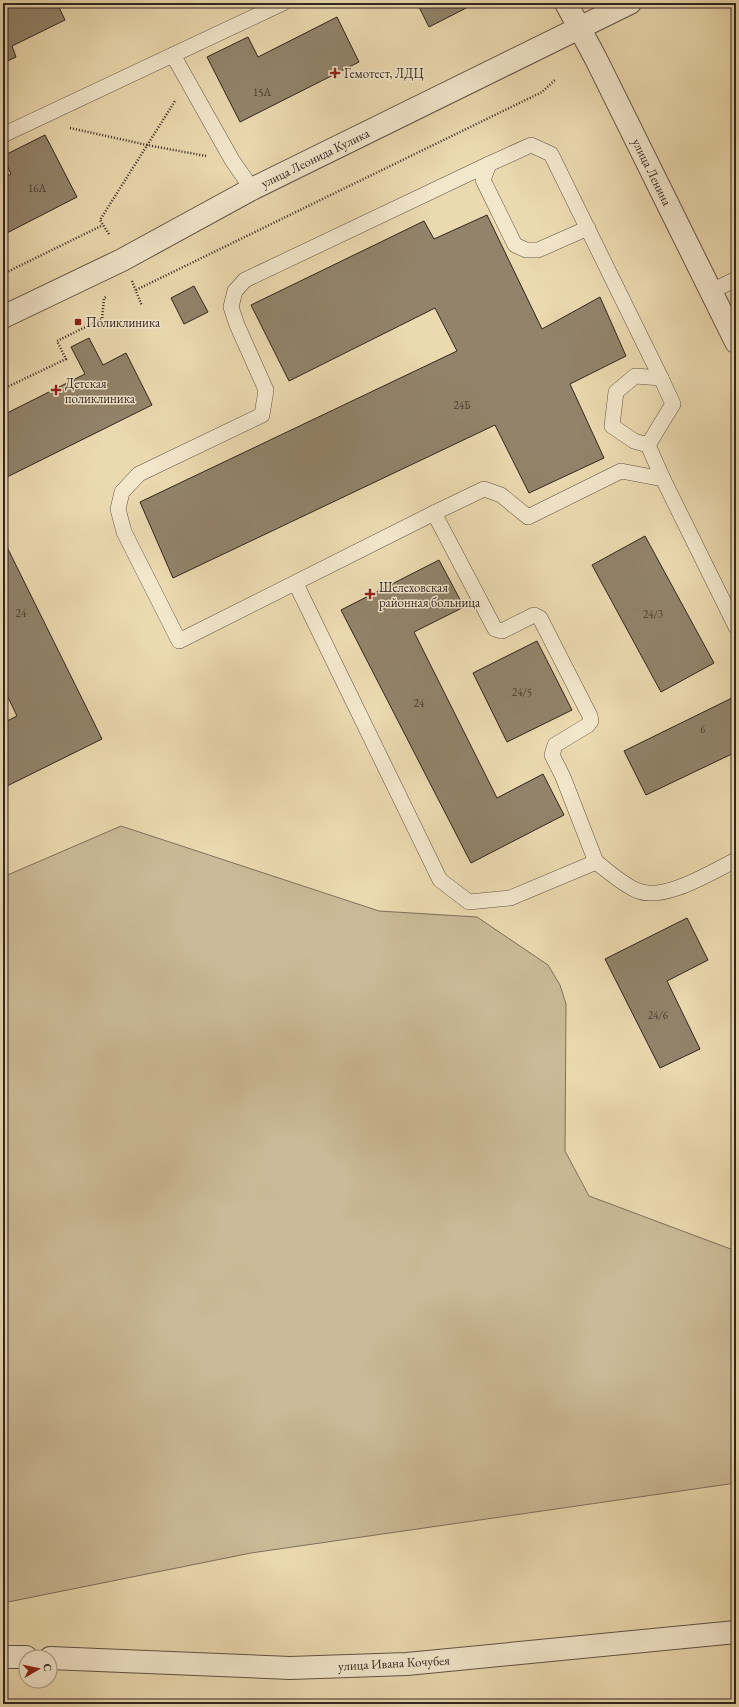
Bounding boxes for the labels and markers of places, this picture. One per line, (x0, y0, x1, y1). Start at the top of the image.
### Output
place label: Гемотест, ЛДЦ (344, 65, 424, 82)
marker: Гемотест, ЛДЦ (329, 67, 341, 79)
place label: Поликлиника (86, 314, 161, 331)
marker: Поликлиника (73, 317, 83, 327)
place label: Детская поликлиника (65, 375, 136, 407)
marker: Детская поликлиника (50, 384, 62, 396)
place label: Шелеховская районная больница (379, 579, 481, 611)
marker: Шелеховская районная больница (364, 588, 376, 600)

